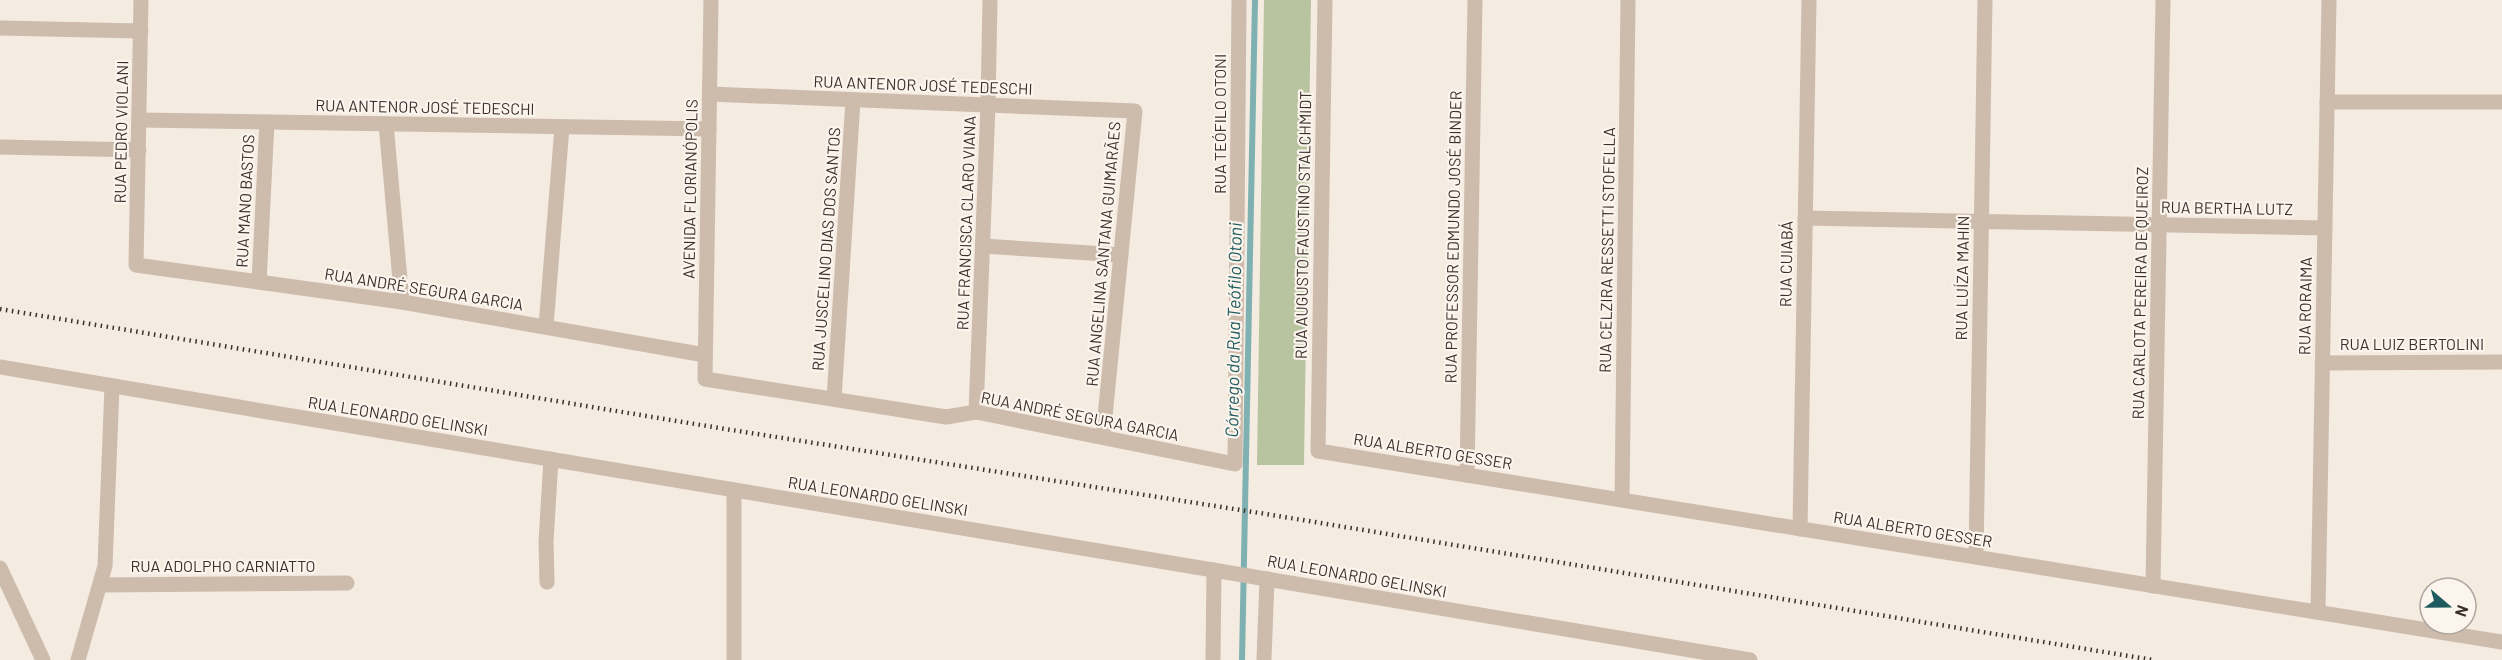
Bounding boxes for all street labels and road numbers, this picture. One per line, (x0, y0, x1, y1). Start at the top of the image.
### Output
street label: RUA TEÓFILO OTONI (1210, 54, 1229, 194)
street label: RUA PEDRO VIOLANI (110, 60, 131, 204)
street label: RUA ANTENOR JOSÉ TEDESCHI (813, 71, 1033, 98)
street label: RUA PROFESSOR EDMUNDO JOSÉ BINDER (1440, 90, 1465, 384)
street label: RUA AUGUSTO FAUSTINO STALCHMIDT (1291, 91, 1314, 359)
street label: RUA ANTENOR JOSÉ TEDESCHI (315, 95, 535, 118)
street label: AVENIDA FLORIANÓPOLIS (678, 99, 701, 279)
street label: RUA FRANCISCA CLARO VIANA (952, 115, 979, 331)
street label: RUA ANGELINA SANTANA GUIMARÃES (1081, 121, 1124, 387)
street label: RUA JUSCELINO DIAS DOS SANTOS (808, 127, 843, 371)
street label: RUA CELZIRA RESSETTI STOFELLA (1595, 127, 1618, 373)
street label: RUA MANO BASTOS (232, 134, 257, 268)
street label: RUA CARLOTA PEREIRA DE QUEIROZ (2128, 166, 2151, 420)
street label: RUA BERTHA LUTZ (2161, 197, 2293, 218)
street label: RUA LUÍZA MAHIN (1951, 215, 1972, 341)
street label: RUA CUIABÁ (1775, 220, 1796, 307)
street label: RUA RORAIMA (2294, 257, 2315, 355)
street label: RUA ANDRÉ SEGURA GARCIA (323, 263, 525, 314)
street label: RUA LUIZ BERTOLINI (2340, 334, 2484, 353)
street label: RUA ANDRÉ SEGURA GARCIA (980, 387, 1181, 444)
street label: RUA LEONARDO GELINSKI (307, 392, 489, 439)
street label: RUA ALBERTO GESSER (1352, 429, 1514, 472)
street label: RUA LEONARDO GELINSKI (787, 472, 969, 519)
street label: RUA ALBERTO GESSER (1832, 507, 1994, 550)
street label: RUA LEONARDO GELINSKI (1266, 550, 1448, 601)
street label: RUA ADOLPHO CARNIATTO (131, 556, 315, 575)

